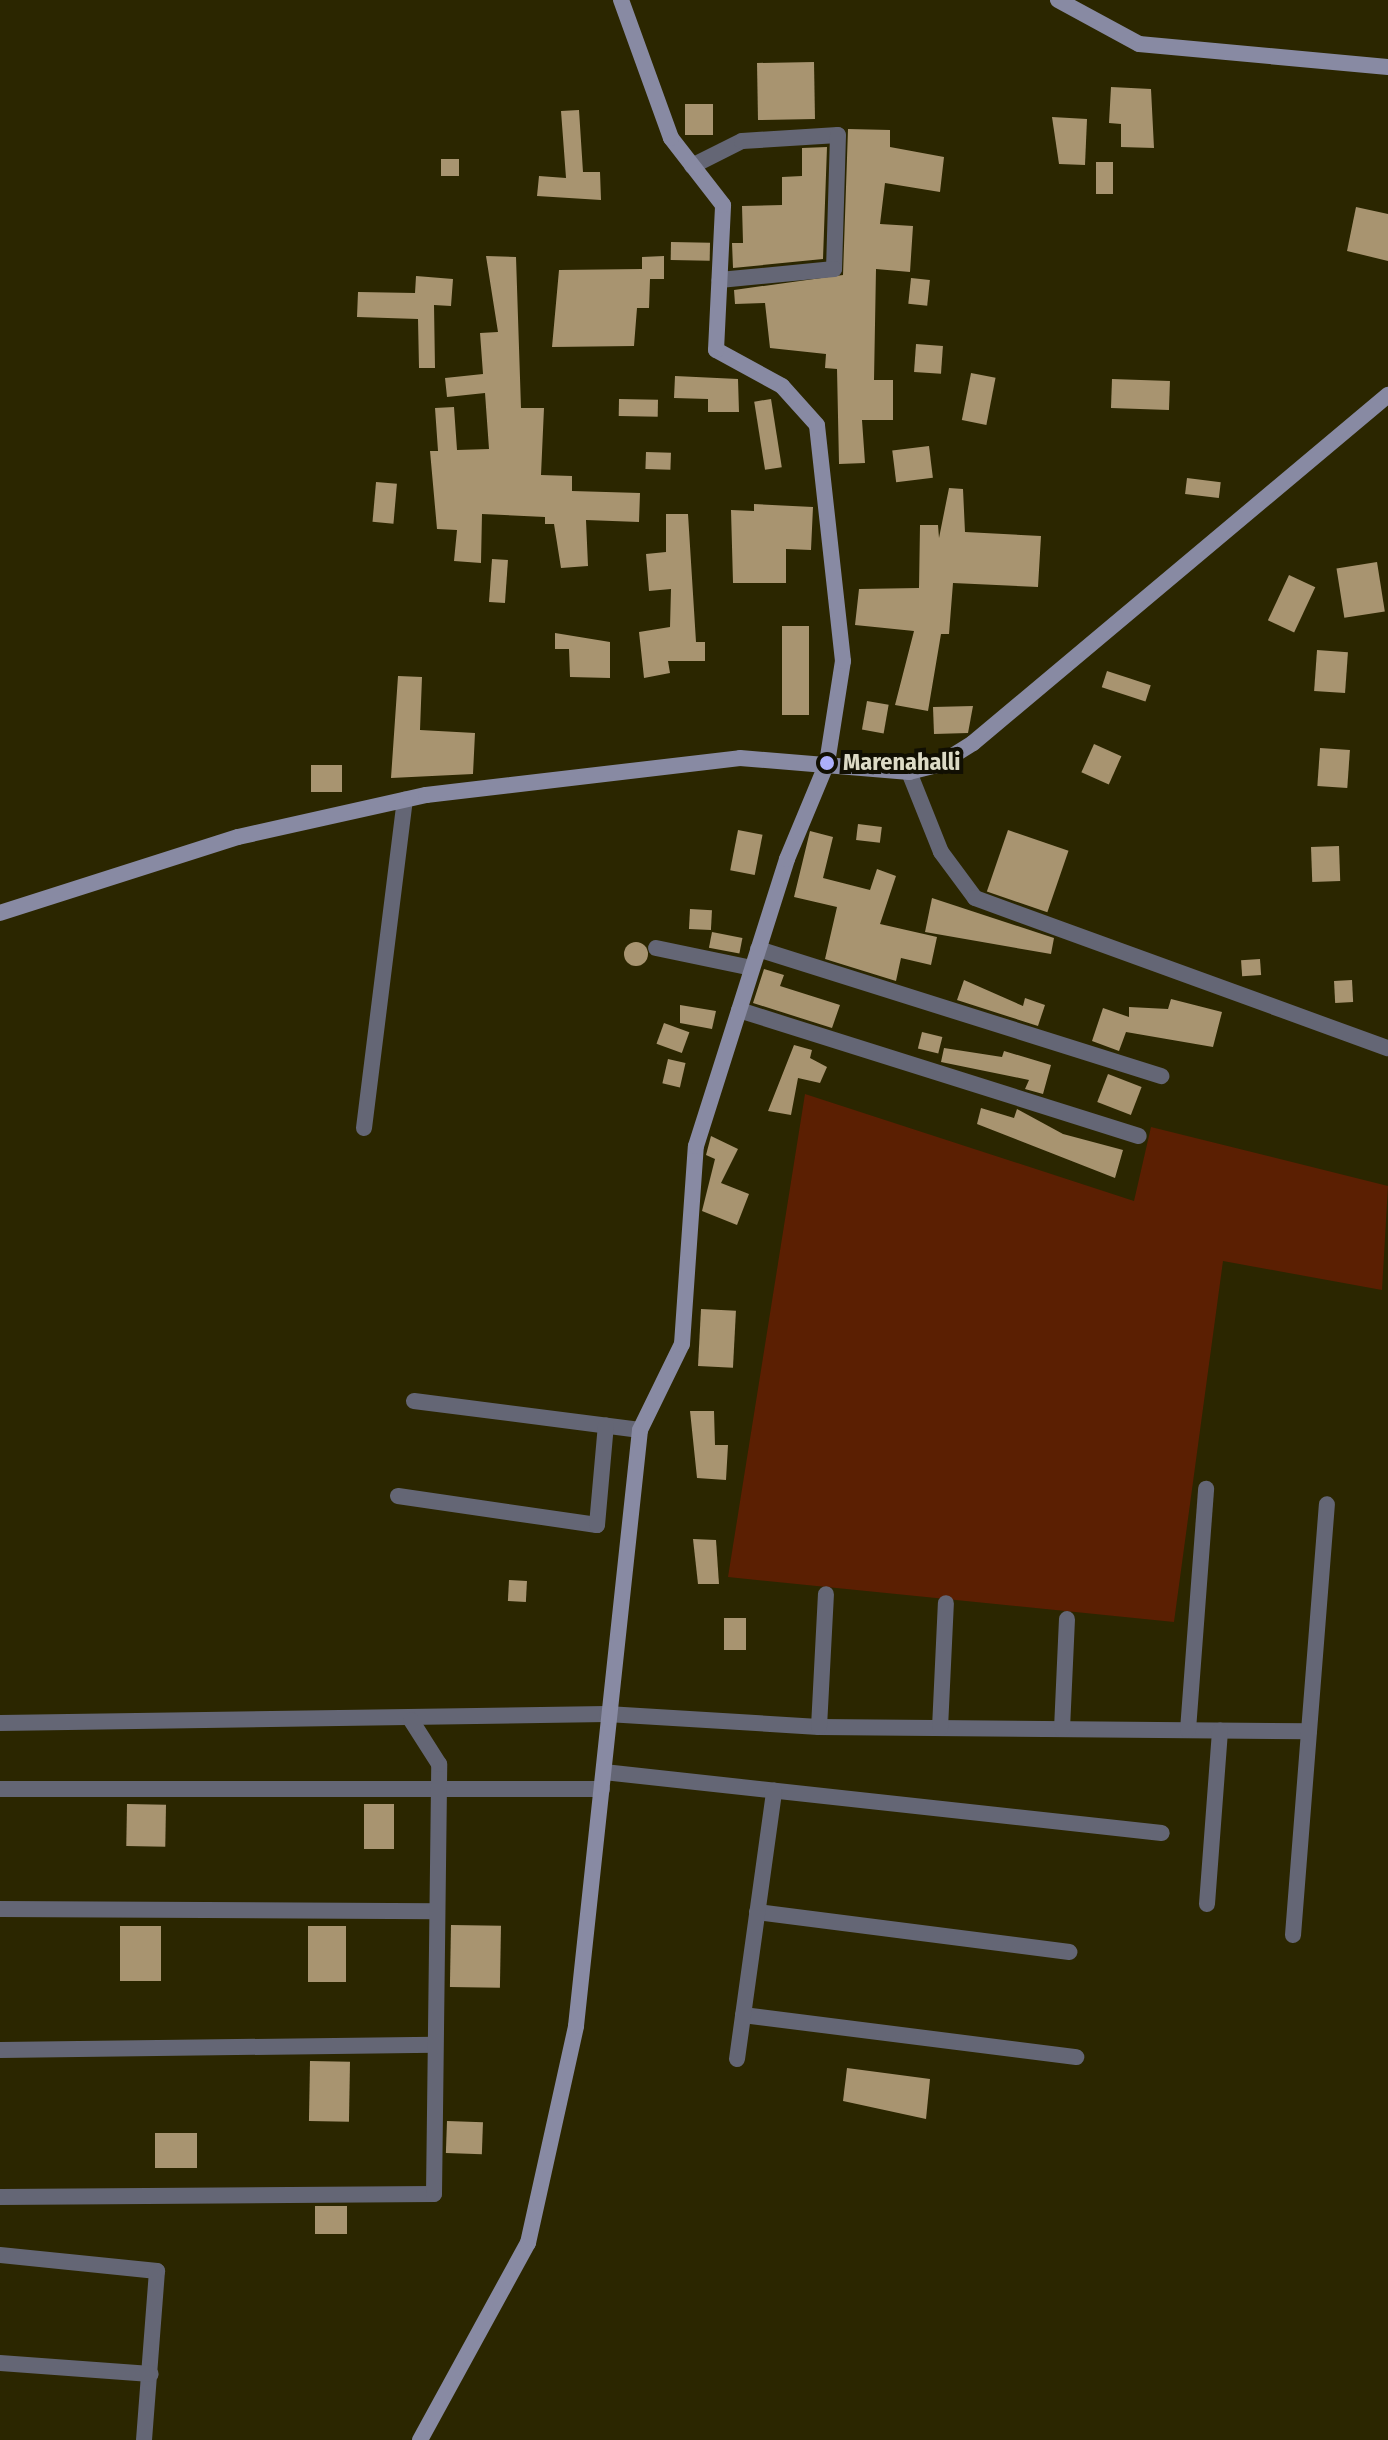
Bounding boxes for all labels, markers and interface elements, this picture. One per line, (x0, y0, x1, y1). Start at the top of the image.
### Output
place label: Marenahalli (843, 749, 961, 777)
marker: Marenahalli (818, 754, 836, 772)

